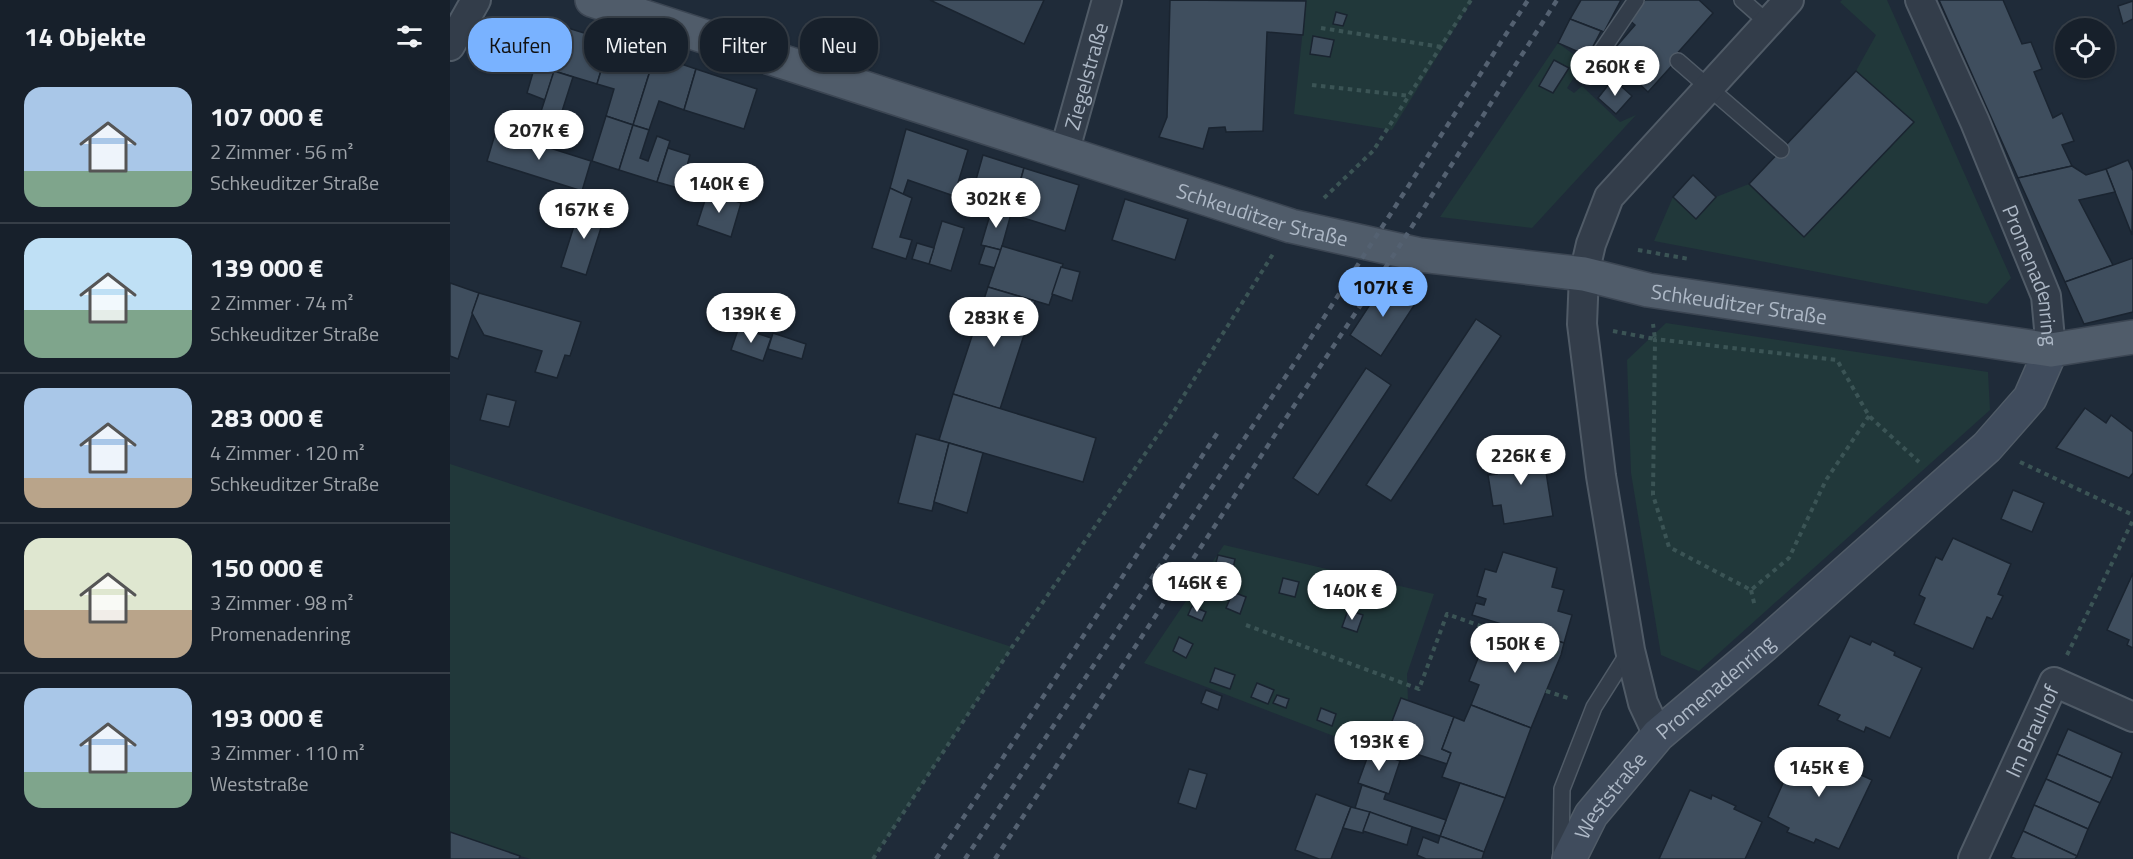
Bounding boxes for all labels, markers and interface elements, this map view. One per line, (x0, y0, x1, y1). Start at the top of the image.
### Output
text: 14 Objekte (24, 17, 146, 56)
chip: Kaufen (468, 18, 572, 72)
chip: Mieten (584, 18, 688, 72)
chip: Filter (700, 18, 788, 72)
chip: Neu (800, 18, 878, 72)
map controls (2055, 18, 2115, 78)
button: locate (2055, 18, 2115, 78)
street label: Ziegelstraße (1055, 19, 1116, 133)
icon: filters (393, 20, 426, 53)
pin: 260K € (1566, 46, 1664, 97)
text: 260K € (1584, 50, 1646, 81)
text: 107 000 € (210, 97, 323, 136)
pin: 207K € (490, 110, 588, 161)
icon: home (72, 111, 144, 183)
text: 207K € (508, 114, 570, 145)
text: 2 Zimmer · 56 m² (210, 136, 353, 167)
pin: 140K € (670, 163, 768, 214)
text: Schkeuditzer Straße (210, 167, 379, 198)
text: 140K € (688, 167, 750, 198)
street label: Schkeuditzer Straße (1172, 174, 1351, 254)
pin: 302K € (947, 178, 1045, 229)
text: 302K € (965, 182, 1027, 213)
pin: 167K € (535, 189, 633, 240)
text: 167K € (553, 193, 615, 224)
street label: Promenadenring (1994, 200, 2067, 347)
text: 139 000 € (210, 248, 323, 287)
icon: home (72, 262, 144, 334)
pin: 107K € (1334, 267, 1432, 318)
text: 107K € (1352, 271, 1414, 302)
street label: Schkeuditzer Straße (1649, 275, 1829, 332)
text: 2 Zimmer · 74 m² (210, 287, 353, 318)
pin: 139K € (702, 293, 800, 344)
text: 139K € (720, 297, 782, 328)
pin: 283K € (945, 297, 1043, 348)
text: 283K € (963, 301, 1025, 332)
text: Schkeuditzer Straße (210, 318, 379, 349)
text: 283 000 € (210, 398, 323, 437)
icon: home (72, 412, 144, 484)
pin: 226K € (1472, 435, 1570, 486)
text: 4 Zimmer · 120 m² (210, 437, 365, 468)
text: 226K € (1490, 439, 1552, 470)
text: Schkeuditzer Straße (210, 468, 379, 499)
text: 150 000 € (210, 548, 323, 587)
icon: home (72, 562, 144, 634)
pin: 146K € (1148, 562, 1246, 613)
text: 146K € (1166, 566, 1228, 597)
pin: 140K € (1303, 570, 1401, 621)
text: 140K € (1321, 574, 1383, 605)
text: 3 Zimmer · 98 m² (210, 587, 353, 618)
text: Promenadenring (210, 618, 350, 649)
pin: 150K € (1466, 623, 1564, 674)
text: 150K € (1484, 627, 1546, 658)
street label: Promenadenring (1648, 627, 1782, 747)
street label: Im Brauhof (1997, 679, 2067, 782)
text: 193 000 € (210, 698, 323, 737)
icon: home (72, 712, 144, 784)
pin: 193K € (1330, 721, 1428, 772)
text: 193K € (1348, 725, 1410, 756)
text: 3 Zimmer · 110 m² (210, 737, 365, 768)
street label: Weststraße (1566, 744, 1654, 844)
pin: 145K € (1770, 747, 1868, 798)
text: 145K € (1788, 751, 1850, 782)
text: Weststraße (210, 768, 309, 799)

